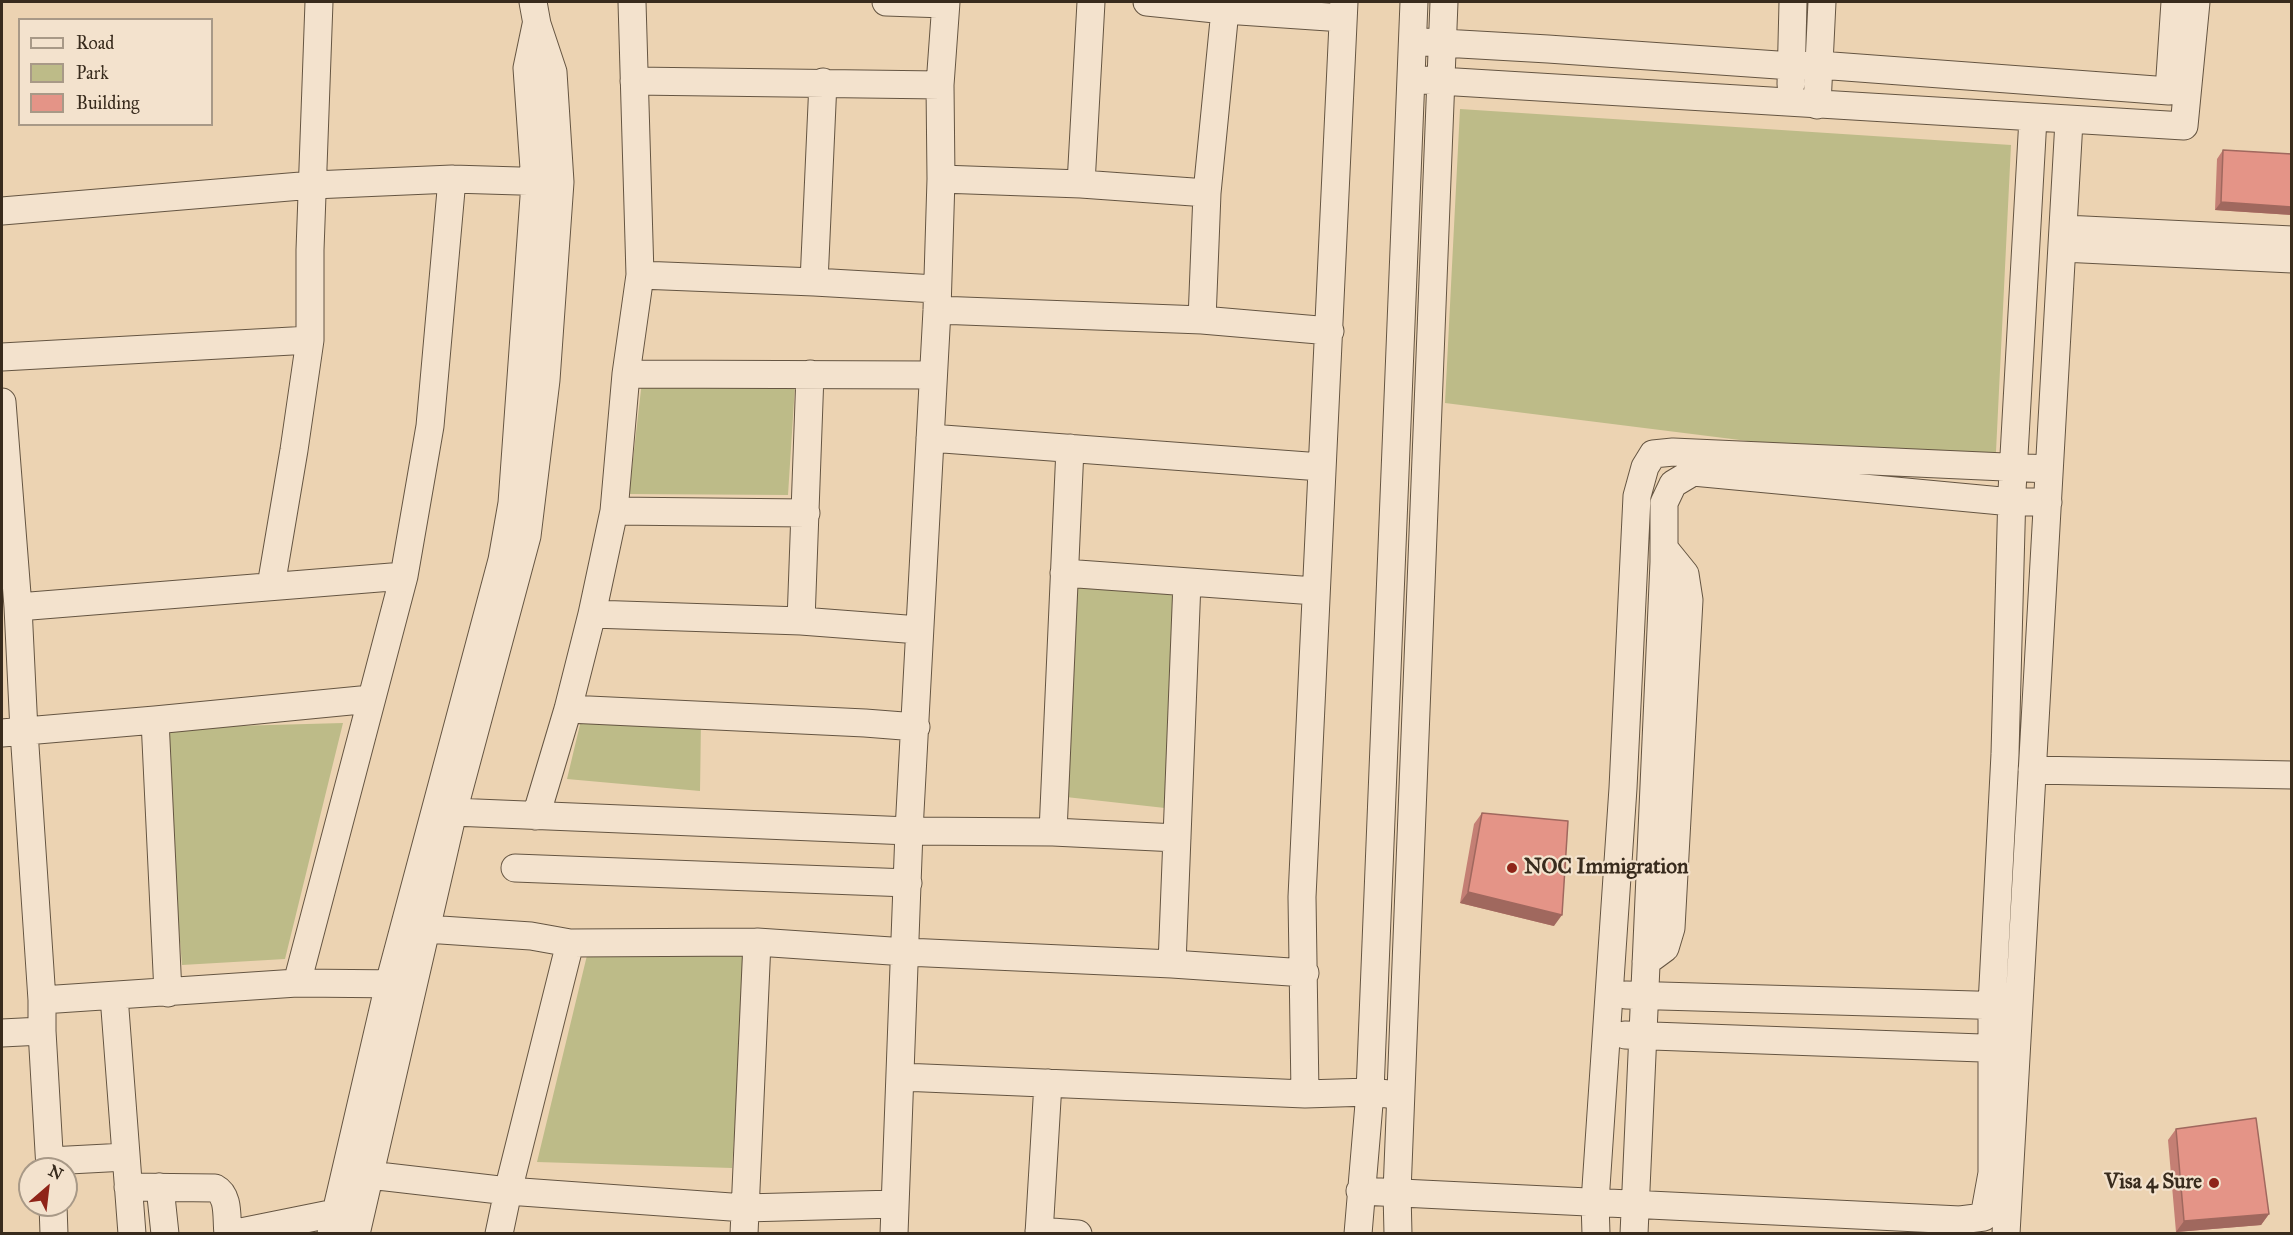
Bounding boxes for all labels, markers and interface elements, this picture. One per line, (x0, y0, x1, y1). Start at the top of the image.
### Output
legend (18, 18, 213, 126)
text: Road (76, 32, 114, 54)
text: Park (76, 62, 109, 84)
text: Building (76, 92, 139, 114)
place label: NOC Immigration (1524, 855, 1688, 881)
marker: NOC Immigration (1505, 861, 1519, 875)
north arrow (18, 1157, 78, 1217)
text: N (45, 1161, 66, 1184)
place label: Visa 4 Sure (2105, 1170, 2202, 1196)
marker: Visa 4 Sure (2207, 1176, 2221, 1190)

